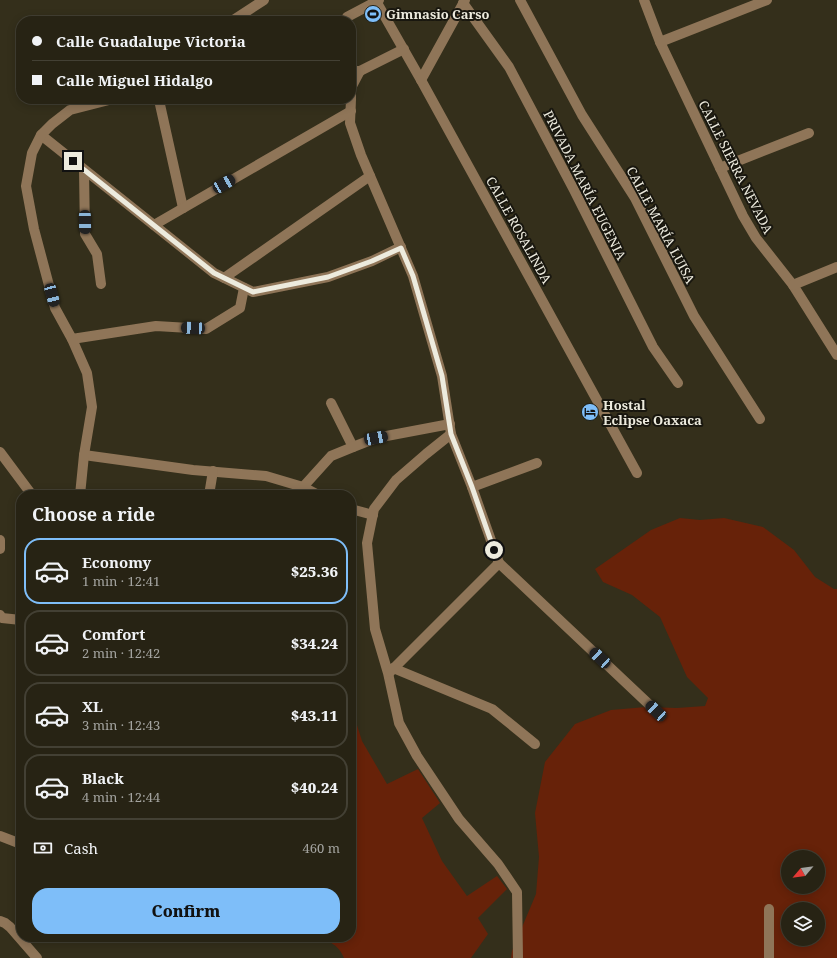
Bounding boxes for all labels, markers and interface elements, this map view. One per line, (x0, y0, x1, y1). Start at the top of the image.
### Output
sports icon: Gimnasio Carso (363, 4, 383, 24)
place label: Gimnasio Carso (386, 5, 490, 23)
text: Calle Guadalupe Victoria (56, 31, 246, 51)
text: Calle Miguel Hidalgo (56, 70, 213, 90)
street label: CALLE SIERRA NEVADA (695, 97, 778, 237)
street label: PRIVADA MARÍA EUGENIA (539, 107, 631, 264)
route end (64, 152, 82, 170)
street label: CALLE MARÍA LUISA (622, 163, 700, 287)
car (211, 173, 237, 195)
street label: CALLE ROSALINDA (482, 173, 556, 288)
car (79, 210, 91, 234)
car (43, 282, 61, 308)
car (181, 321, 205, 335)
place label: Hostal Eclipse Oaxaca (603, 396, 702, 429)
hotel icon: Hostal Eclipse Oaxaca (580, 402, 600, 422)
car (363, 430, 389, 446)
text: Choose a ride (32, 502, 155, 526)
route start (485, 541, 503, 559)
text: Economy (82, 552, 151, 572)
icon: car (34, 553, 70, 589)
text: $25.36 (291, 561, 338, 581)
text: 1 min · 12:41 (82, 572, 160, 590)
text: Comfort (82, 624, 145, 644)
icon: car (34, 625, 70, 661)
text: $34.24 (291, 633, 338, 653)
text: 2 min · 12:42 (82, 644, 160, 662)
car (587, 645, 613, 671)
text: XL (82, 696, 103, 716)
icon: car (34, 697, 70, 733)
car (643, 698, 669, 724)
text: $43.11 (291, 705, 338, 725)
text: 3 min · 12:43 (82, 716, 160, 734)
text: Black (82, 768, 124, 788)
icon: car (34, 769, 70, 805)
text: $40.24 (291, 777, 338, 797)
text: 4 min · 12:44 (82, 788, 160, 806)
icon: cash (32, 837, 54, 859)
text: Cash (64, 838, 98, 858)
text: 460 m (303, 839, 340, 857)
north arrow (781, 850, 825, 894)
map controls (781, 850, 825, 946)
button: Confirm (32, 888, 340, 934)
button: layers (781, 902, 825, 946)

